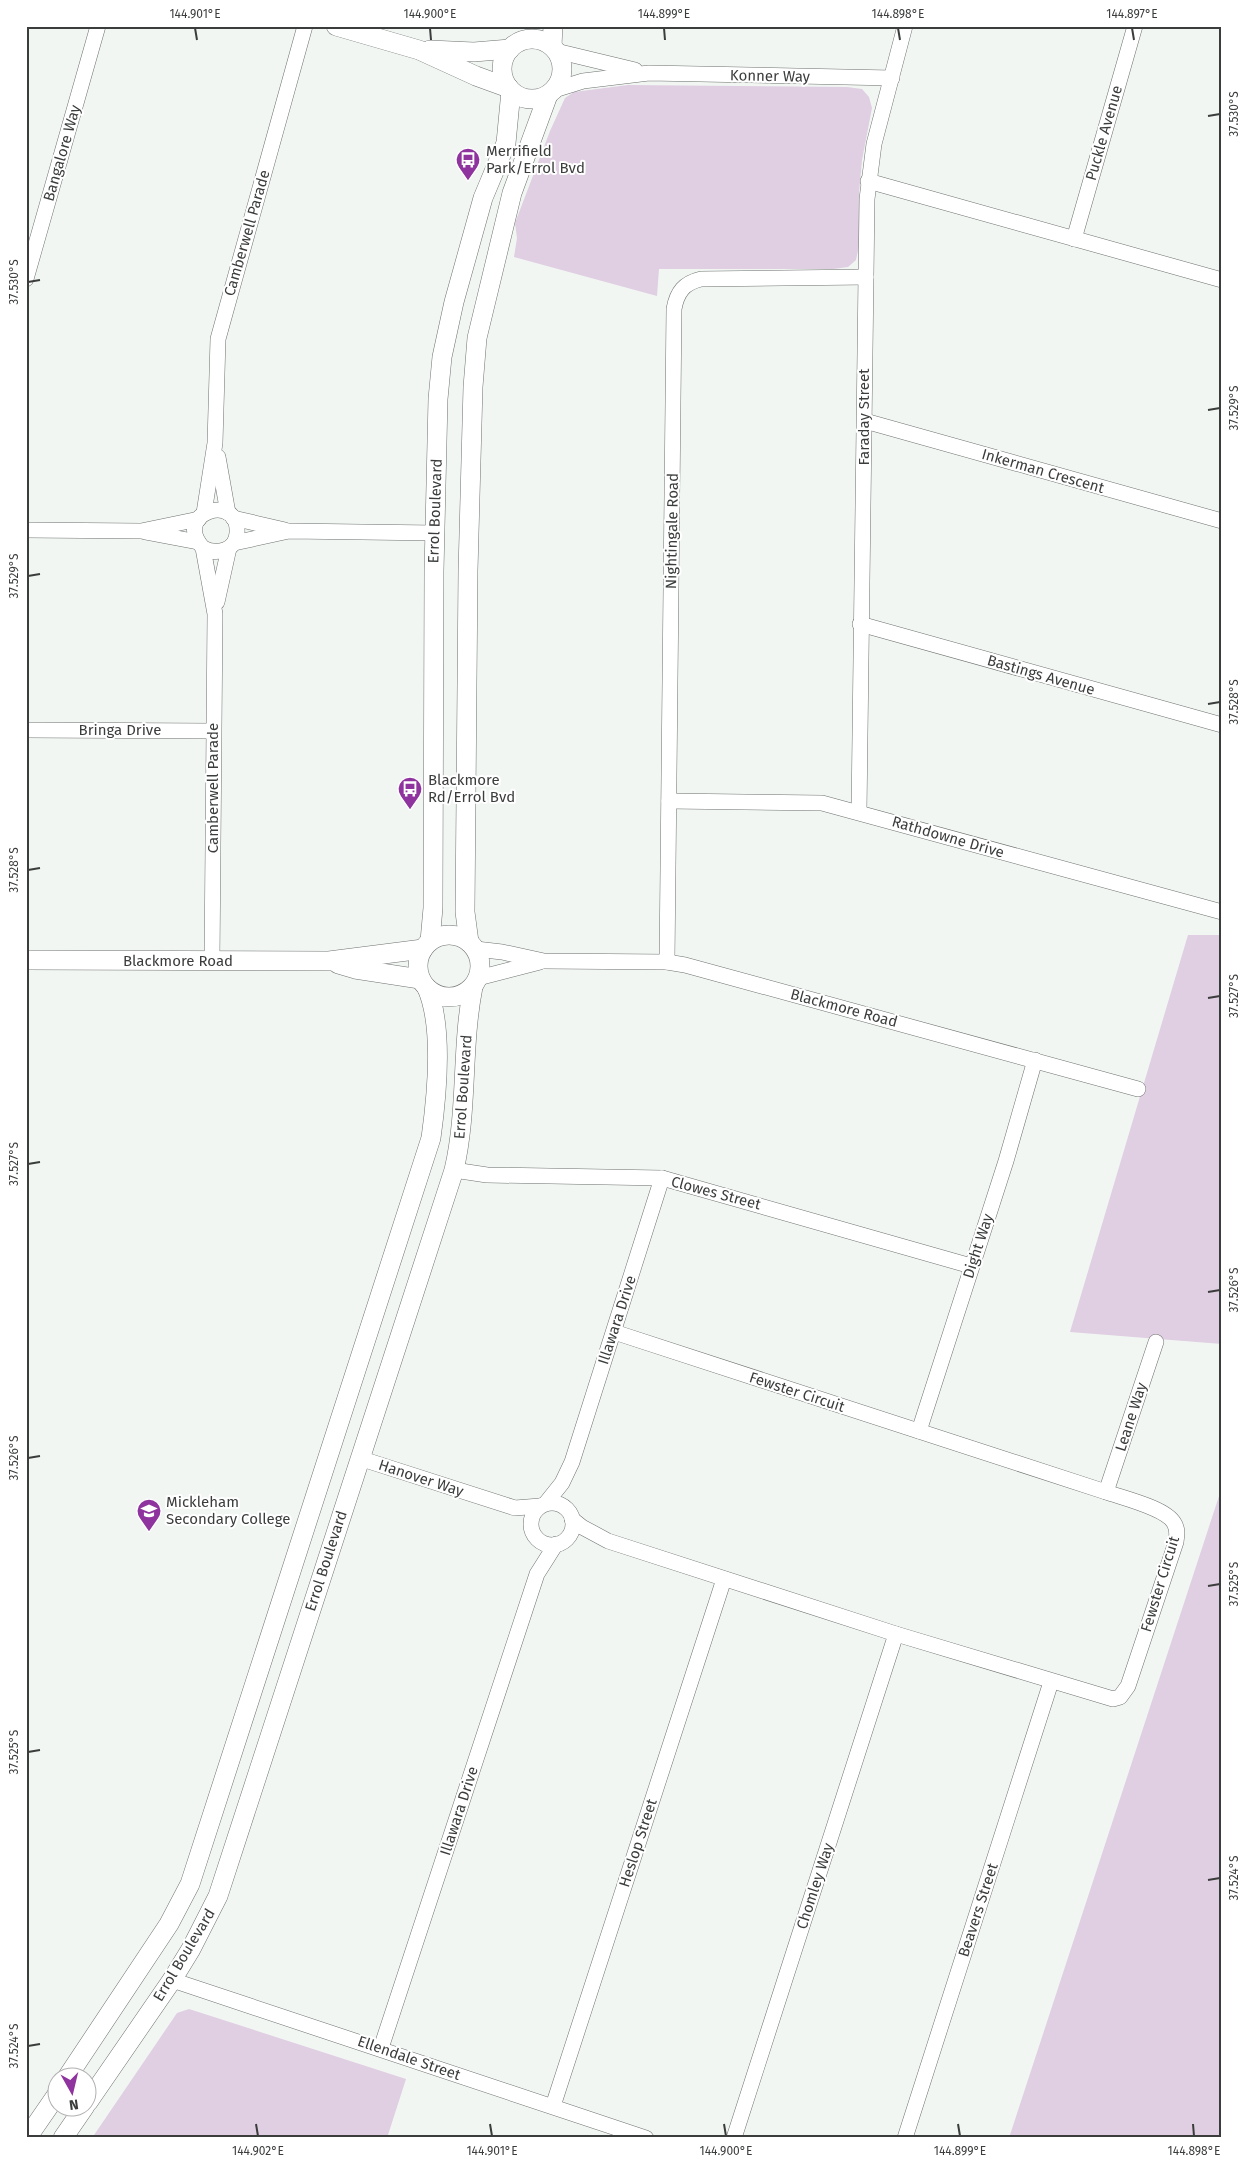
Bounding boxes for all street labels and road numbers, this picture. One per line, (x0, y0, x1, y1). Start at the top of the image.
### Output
street label: Konner Way (730, 66, 811, 86)
street label: Puckle Avenue (1082, 83, 1126, 183)
street label: Bangalore Way (40, 102, 85, 203)
street label: Camberwell Parade (220, 168, 274, 298)
street label: Faraday Street (855, 368, 873, 466)
street label: Inkerman Crescent (980, 445, 1107, 497)
street label: Errol Boulevard (424, 458, 446, 564)
street label: Nightingale Road (662, 473, 682, 589)
street label: Bastings Avenue (985, 651, 1097, 699)
street label: Bringa Drive (79, 721, 161, 739)
street label: Camberwell Parade (204, 723, 222, 853)
street label: Rathdowne Drive (890, 812, 1006, 862)
street label: Blackmore Road (123, 952, 233, 970)
street label: Blackmore Road (788, 985, 900, 1031)
street label: Errol Boulevard (450, 1034, 476, 1140)
street label: Clowes Street (669, 1172, 763, 1214)
street label: Dight Way (959, 1211, 997, 1281)
street label: Illawara Drive (594, 1273, 640, 1367)
street label: Fewster Circuit (747, 1368, 848, 1416)
street label: Leane Way (1111, 1380, 1151, 1454)
street label: Hanover Way (376, 1456, 466, 1500)
street label: Errol Boulevard (301, 1508, 351, 1614)
street label: Fewster Circuit (1137, 1533, 1183, 1634)
street label: Illawara Drive (436, 1764, 482, 1858)
street label: Heslop Street (615, 1796, 661, 1890)
street label: Chomley Way (793, 1840, 838, 1931)
street label: Beavers Street (954, 1860, 1002, 1959)
street label: Errol Boulevard (149, 1905, 219, 2005)
street label: Ellendale Street (355, 2032, 463, 2084)

